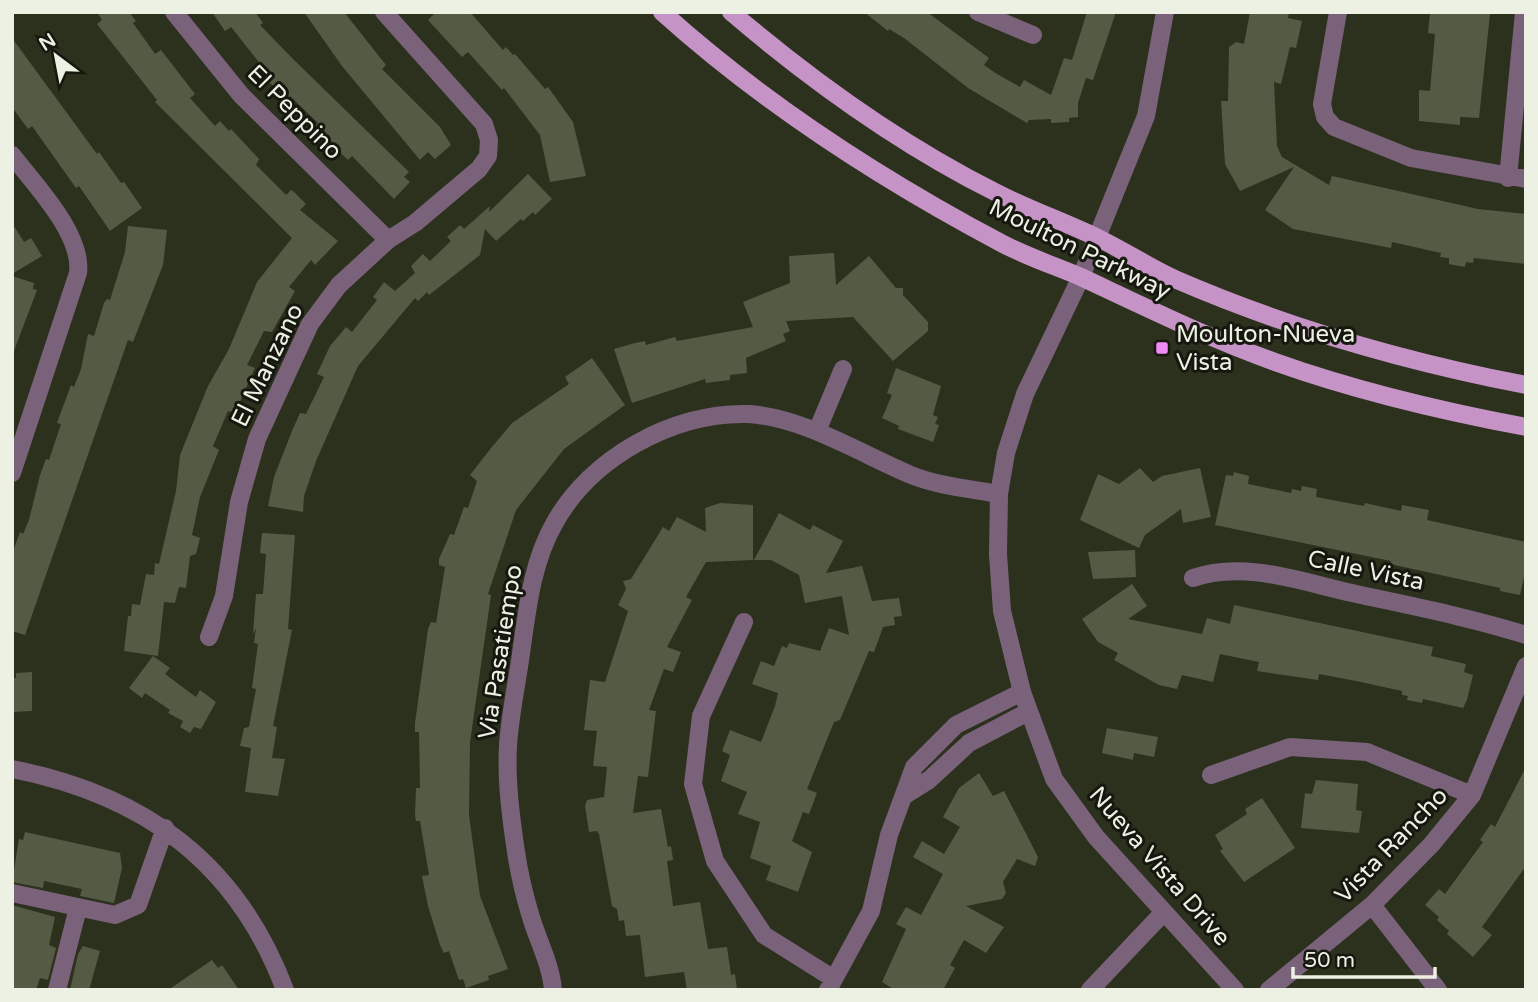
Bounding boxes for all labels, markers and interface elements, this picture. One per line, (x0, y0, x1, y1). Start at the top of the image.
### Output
north arrow (21, 21, 91, 91)
text: N (35, 29, 60, 56)
street label: El Peppino (241, 59, 348, 166)
street label: Moulton Parkway (984, 193, 1176, 306)
street label: El Manzano (225, 299, 310, 432)
place label: Moulton-Nueva Vista (1176, 320, 1355, 377)
marker: Moulton-Nueva Vista (1154, 340, 1170, 356)
street label: Calle Vista (1305, 544, 1427, 597)
street label: Via Pasatiempo (472, 563, 529, 741)
street label: Nueva Vista Drive (1083, 781, 1237, 952)
street label: Vista Rancho (1329, 781, 1454, 909)
scale bar (1293, 936, 1435, 980)
text: 50 m (1304, 948, 1355, 973)

